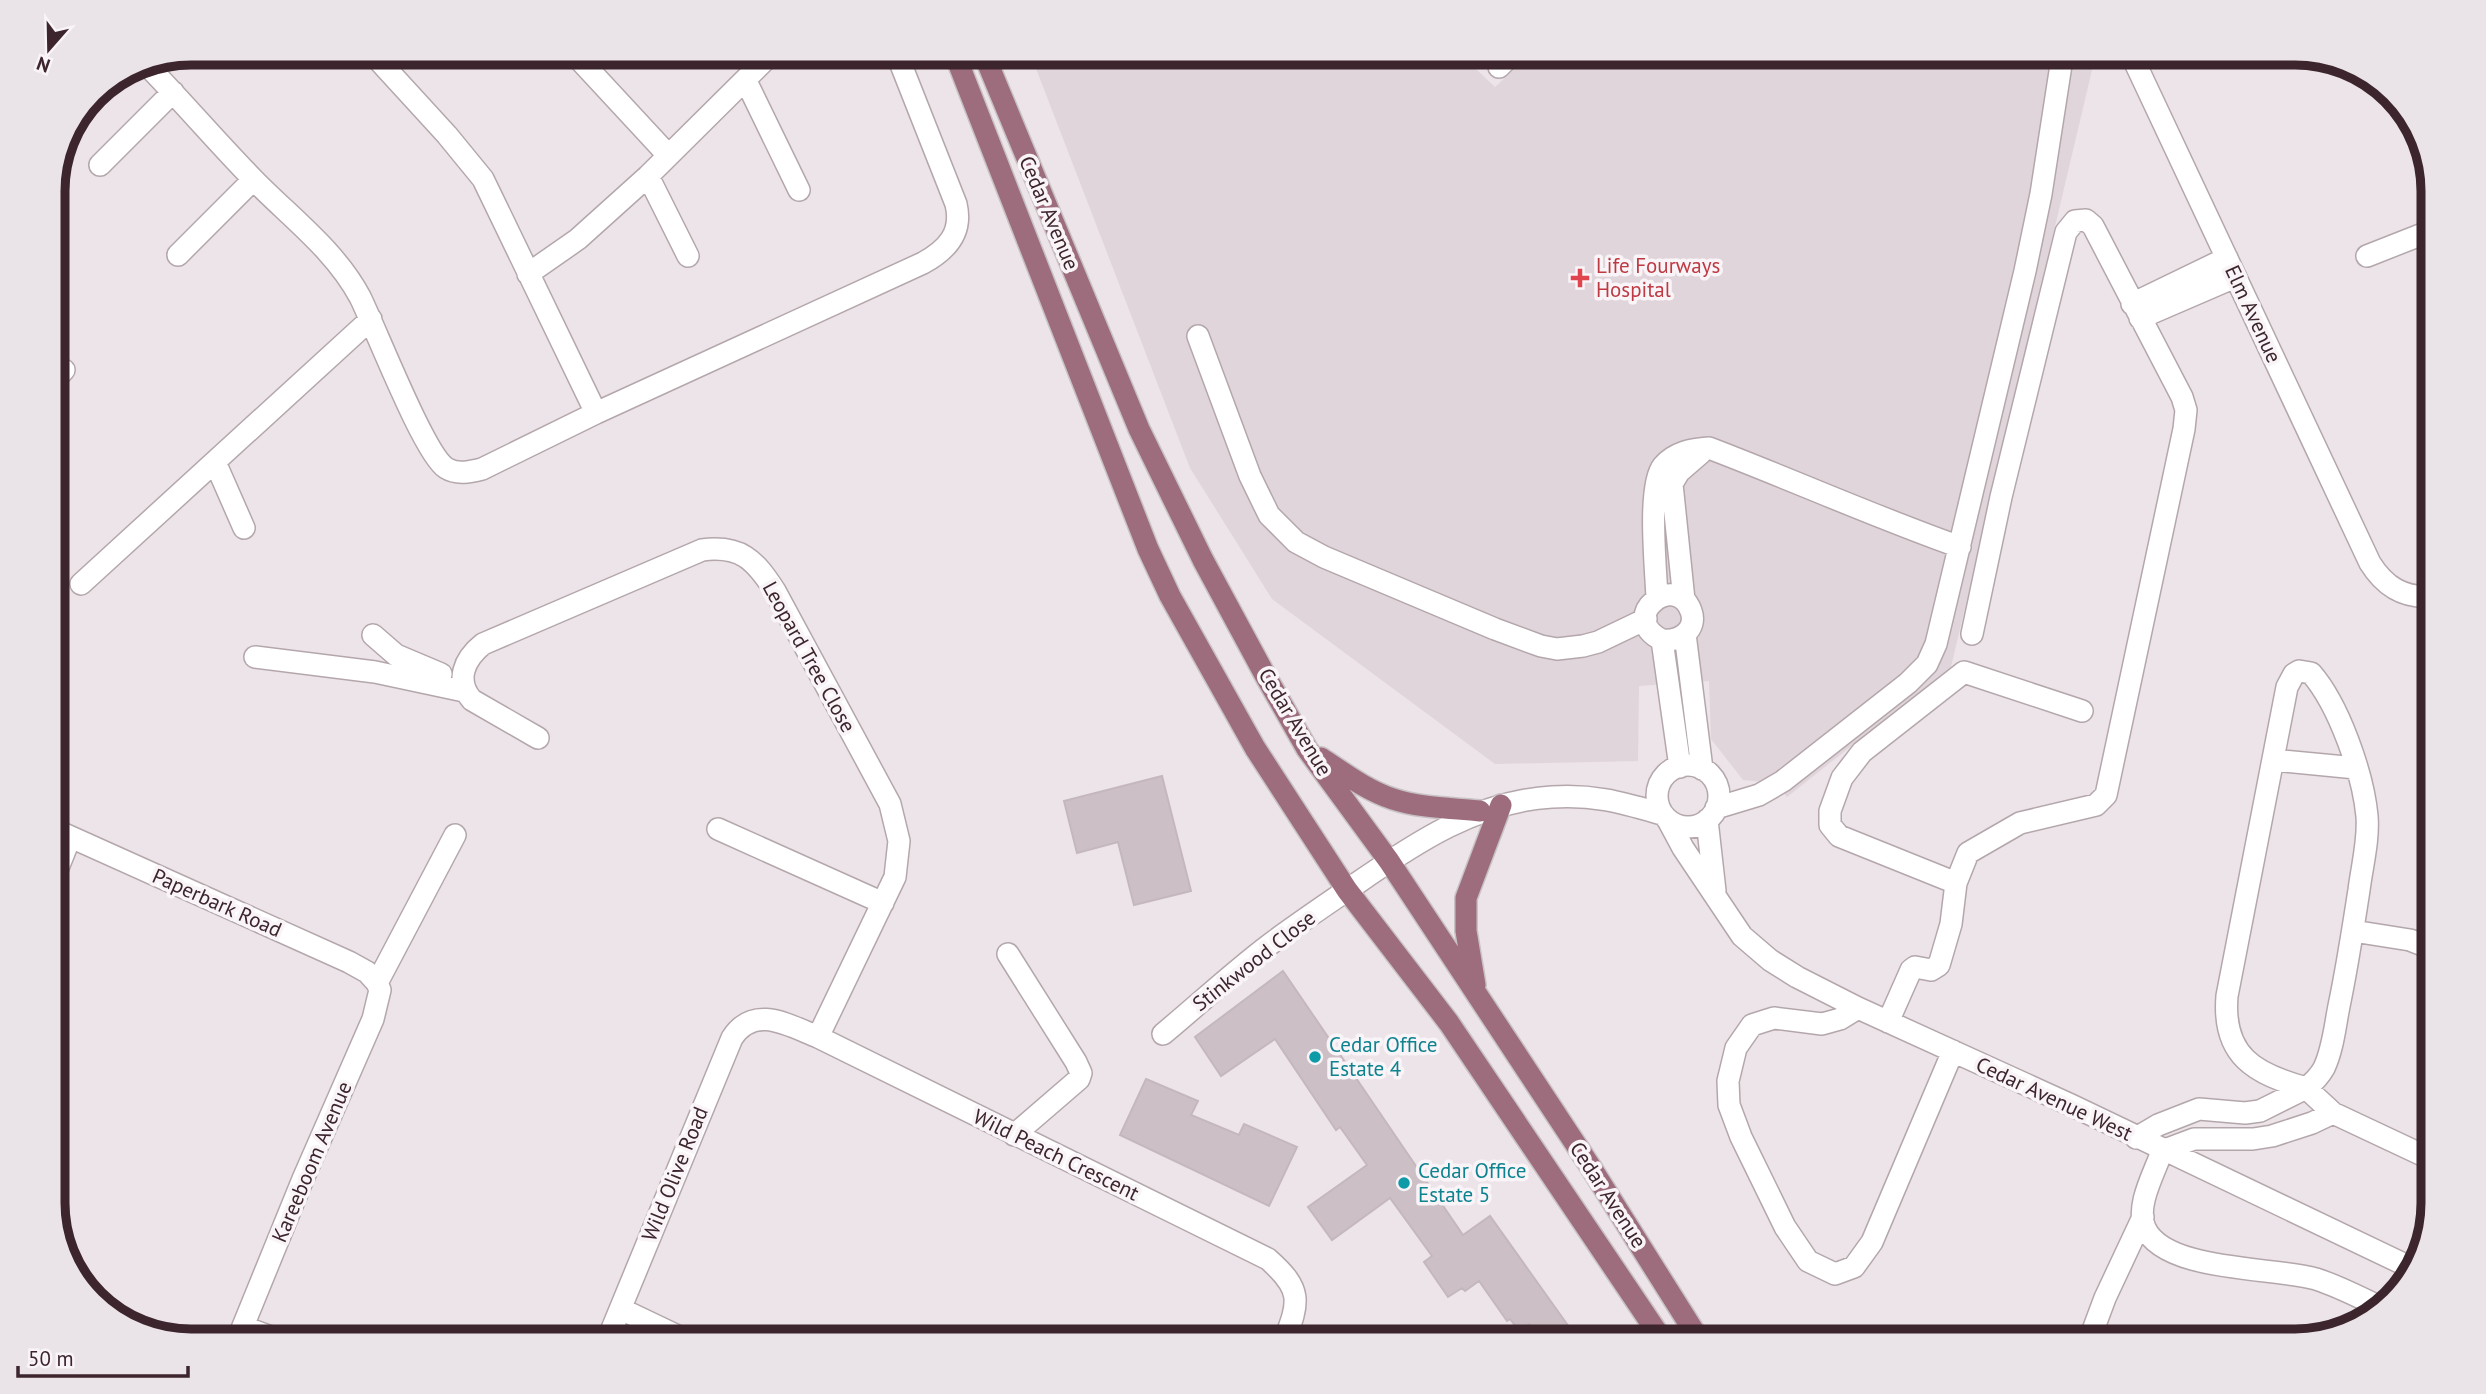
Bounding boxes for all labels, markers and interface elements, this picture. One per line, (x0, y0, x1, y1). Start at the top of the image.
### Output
north arrow (14, 14, 84, 84)
text: N (33, 52, 53, 78)
street label: Cedar Avenue (1013, 152, 1086, 274)
place label: Life Fourways Hospital (1596, 252, 1720, 303)
street label: Elm Avenue (2219, 261, 2288, 367)
marker: Life Fourways Hospital (1570, 268, 1590, 288)
street label: Leopard Tree Close (757, 576, 862, 737)
street label: Cedar Avenue (1253, 663, 1338, 781)
street label: Paperbark Road (148, 862, 286, 943)
street label: Stinkwood Close (1187, 904, 1321, 1017)
place label: Cedar Office Estate 4 (1329, 1031, 1437, 1082)
marker: Cedar Office Estate 4 (1307, 1049, 1323, 1065)
street label: Cedar Avenue West (1972, 1050, 2137, 1147)
street label: Kareeboom Avenue (265, 1077, 358, 1246)
street label: Wild Olive Road (635, 1103, 714, 1245)
street label: Wild Peach Crescent (969, 1103, 1144, 1206)
street label: Cedar Avenue (1564, 1137, 1653, 1253)
place label: Cedar Office Estate 5 (1418, 1157, 1526, 1208)
marker: Cedar Office Estate 5 (1396, 1175, 1412, 1191)
scale bar (18, 1334, 187, 1378)
text: 50 m (28, 1345, 74, 1372)

